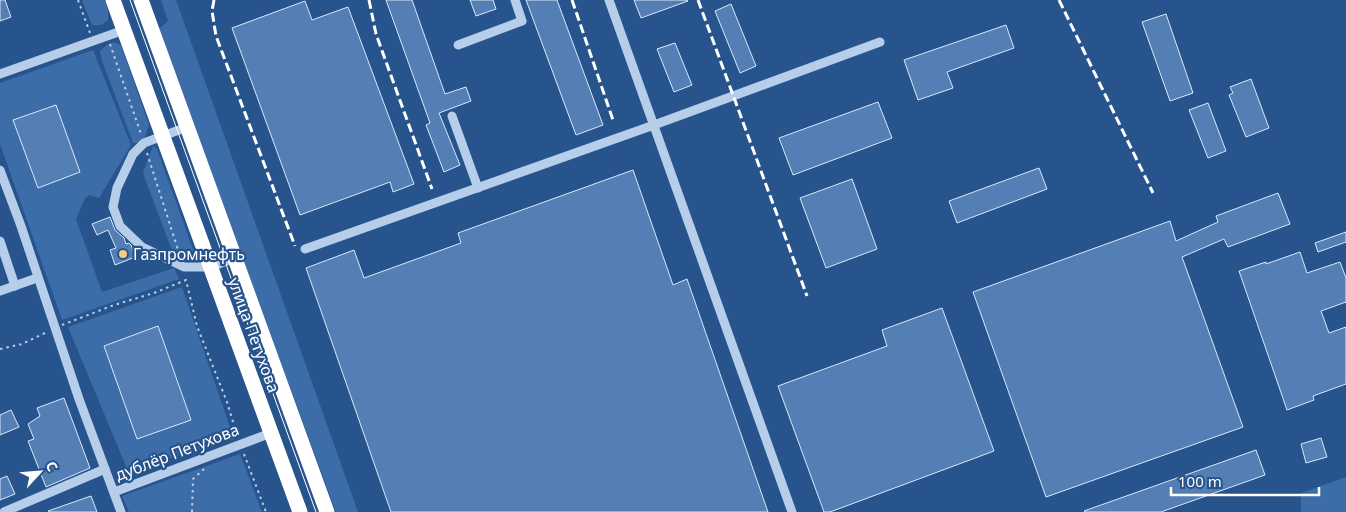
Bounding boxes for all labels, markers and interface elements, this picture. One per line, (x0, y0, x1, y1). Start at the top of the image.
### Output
place label: Газпромнефть (133, 243, 245, 265)
marker: Газпромнефть (117, 248, 129, 260)
street label: улица Петухова (223, 274, 285, 396)
street label: дублёр Петухова (112, 418, 242, 486)
north arrow (15, 447, 65, 497)
text: С (42, 458, 63, 474)
scale bar (1171, 464, 1318, 496)
text: 100 m (1178, 471, 1222, 491)

